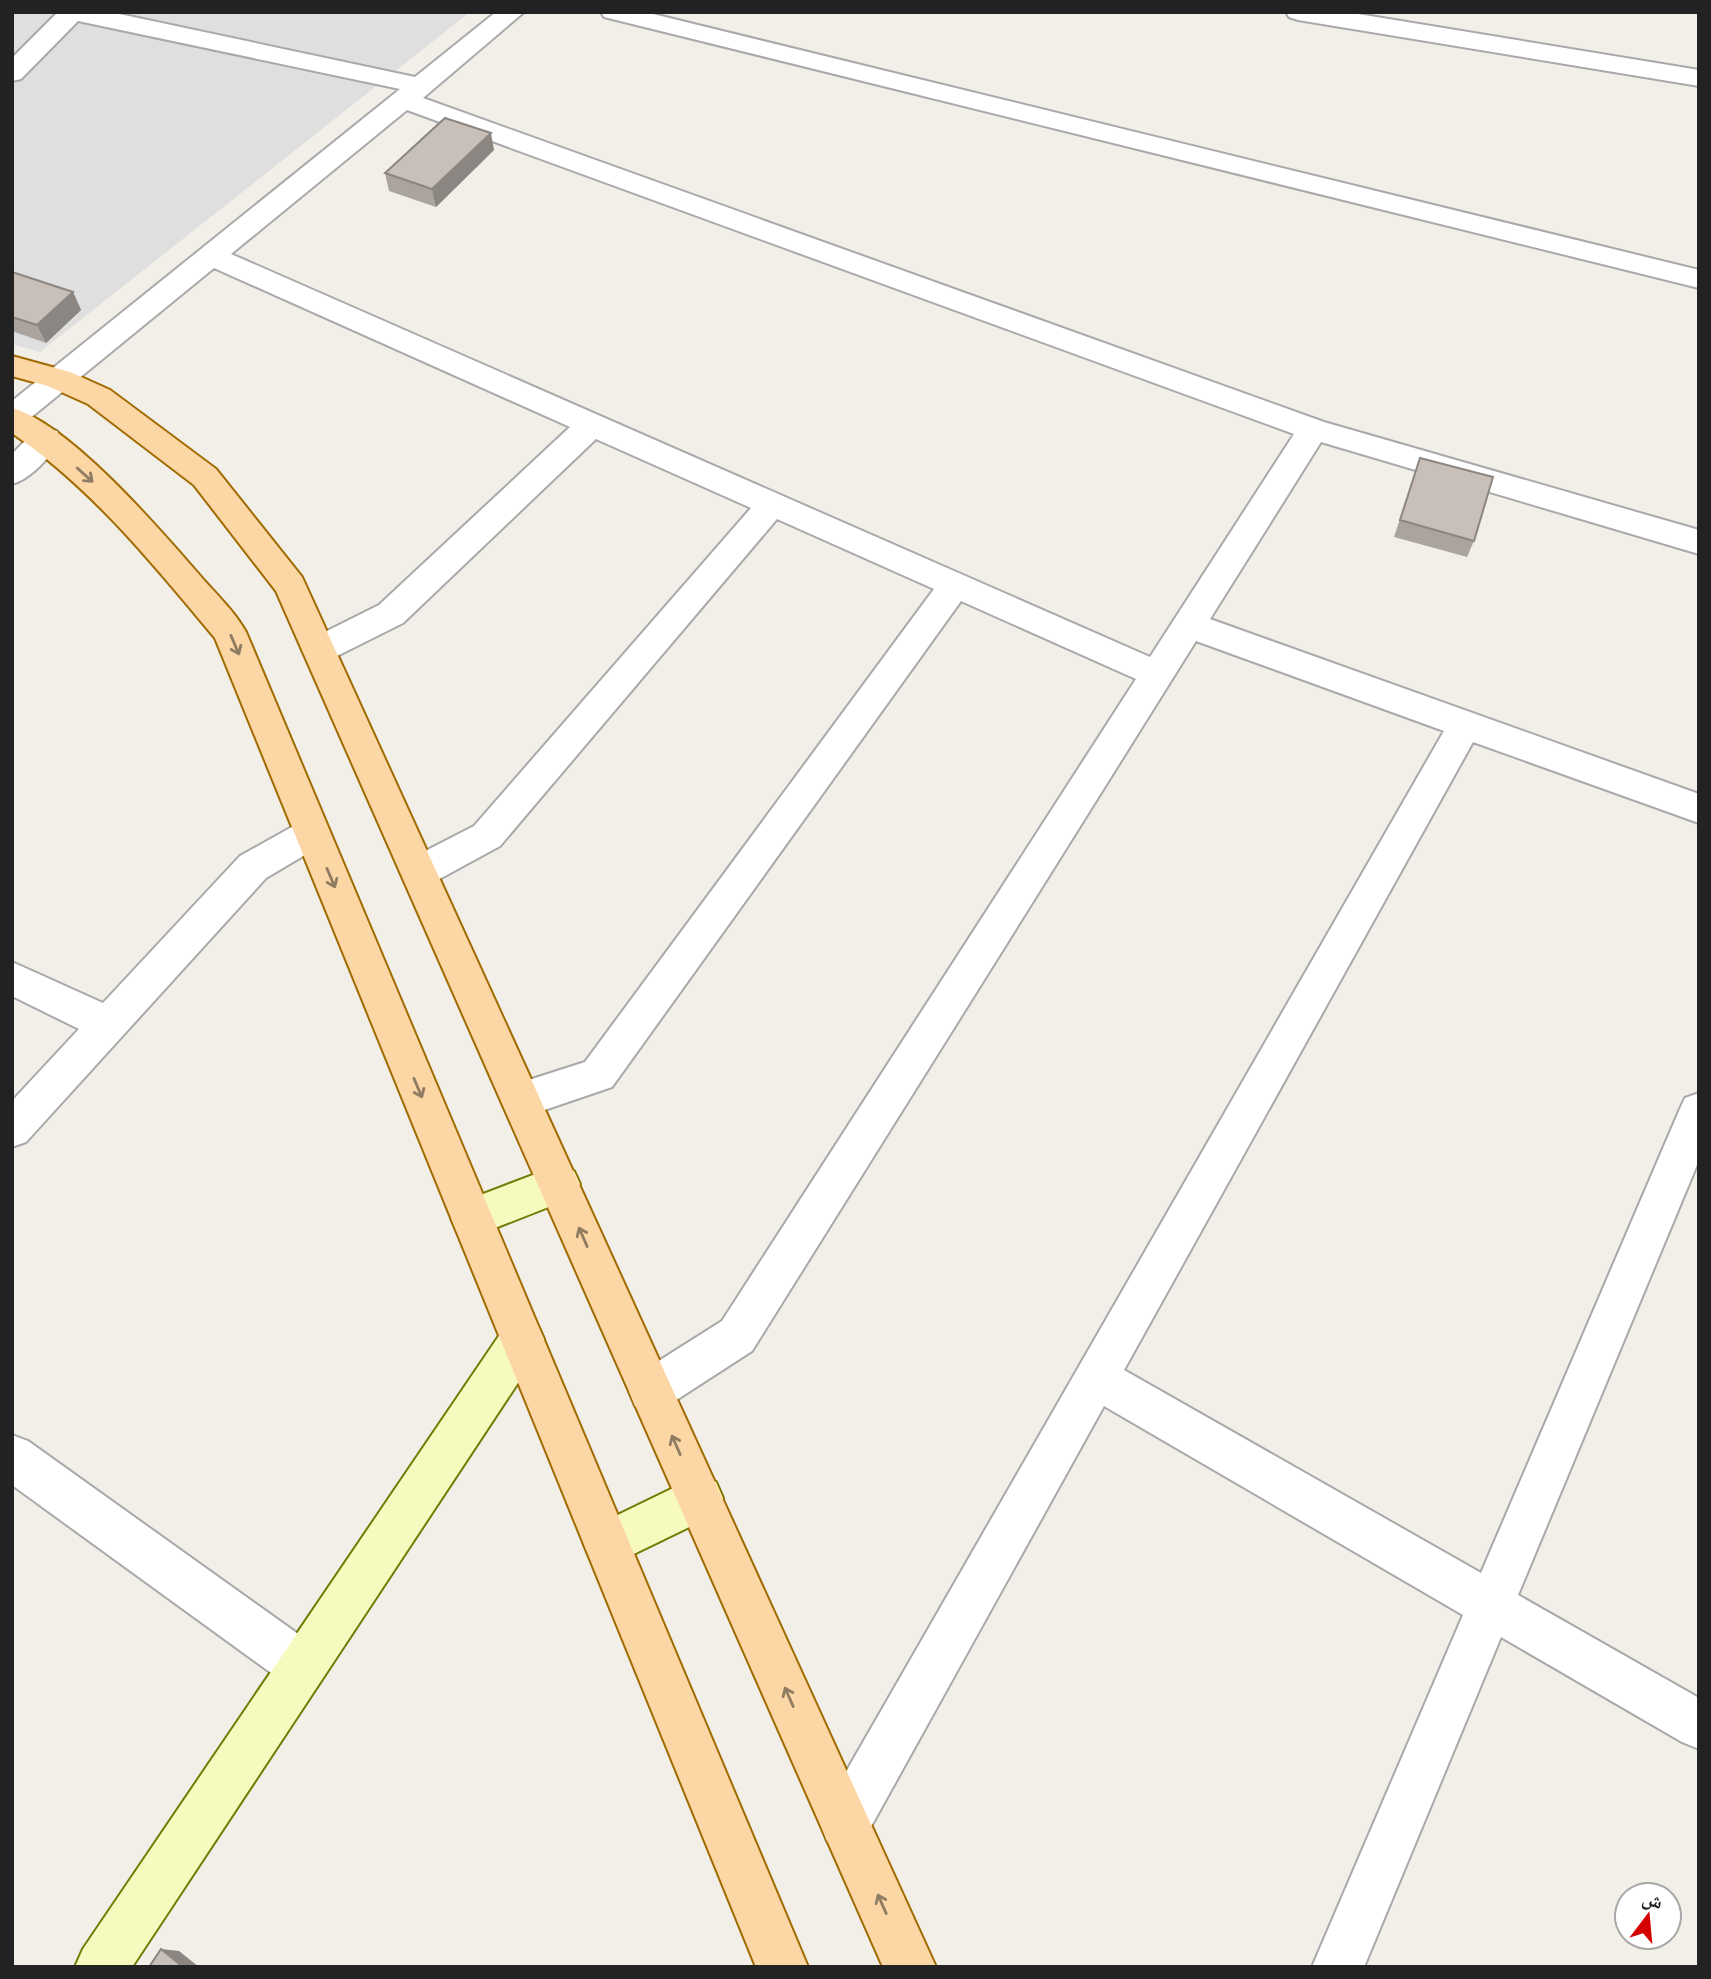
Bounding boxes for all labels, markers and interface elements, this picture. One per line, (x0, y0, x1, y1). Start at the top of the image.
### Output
one-way arrow (76, 467, 94, 483)
one-way arrow (229, 634, 242, 655)
one-way arrow (325, 867, 338, 888)
one-way arrow (412, 1077, 425, 1098)
one-way arrow (576, 1227, 589, 1248)
one-way arrow (669, 1435, 682, 1456)
one-way arrow (782, 1687, 795, 1708)
north arrow (1613, 1881, 1683, 1951)
text: ش (1640, 1886, 1665, 1914)
one-way arrow (875, 1894, 888, 1916)

